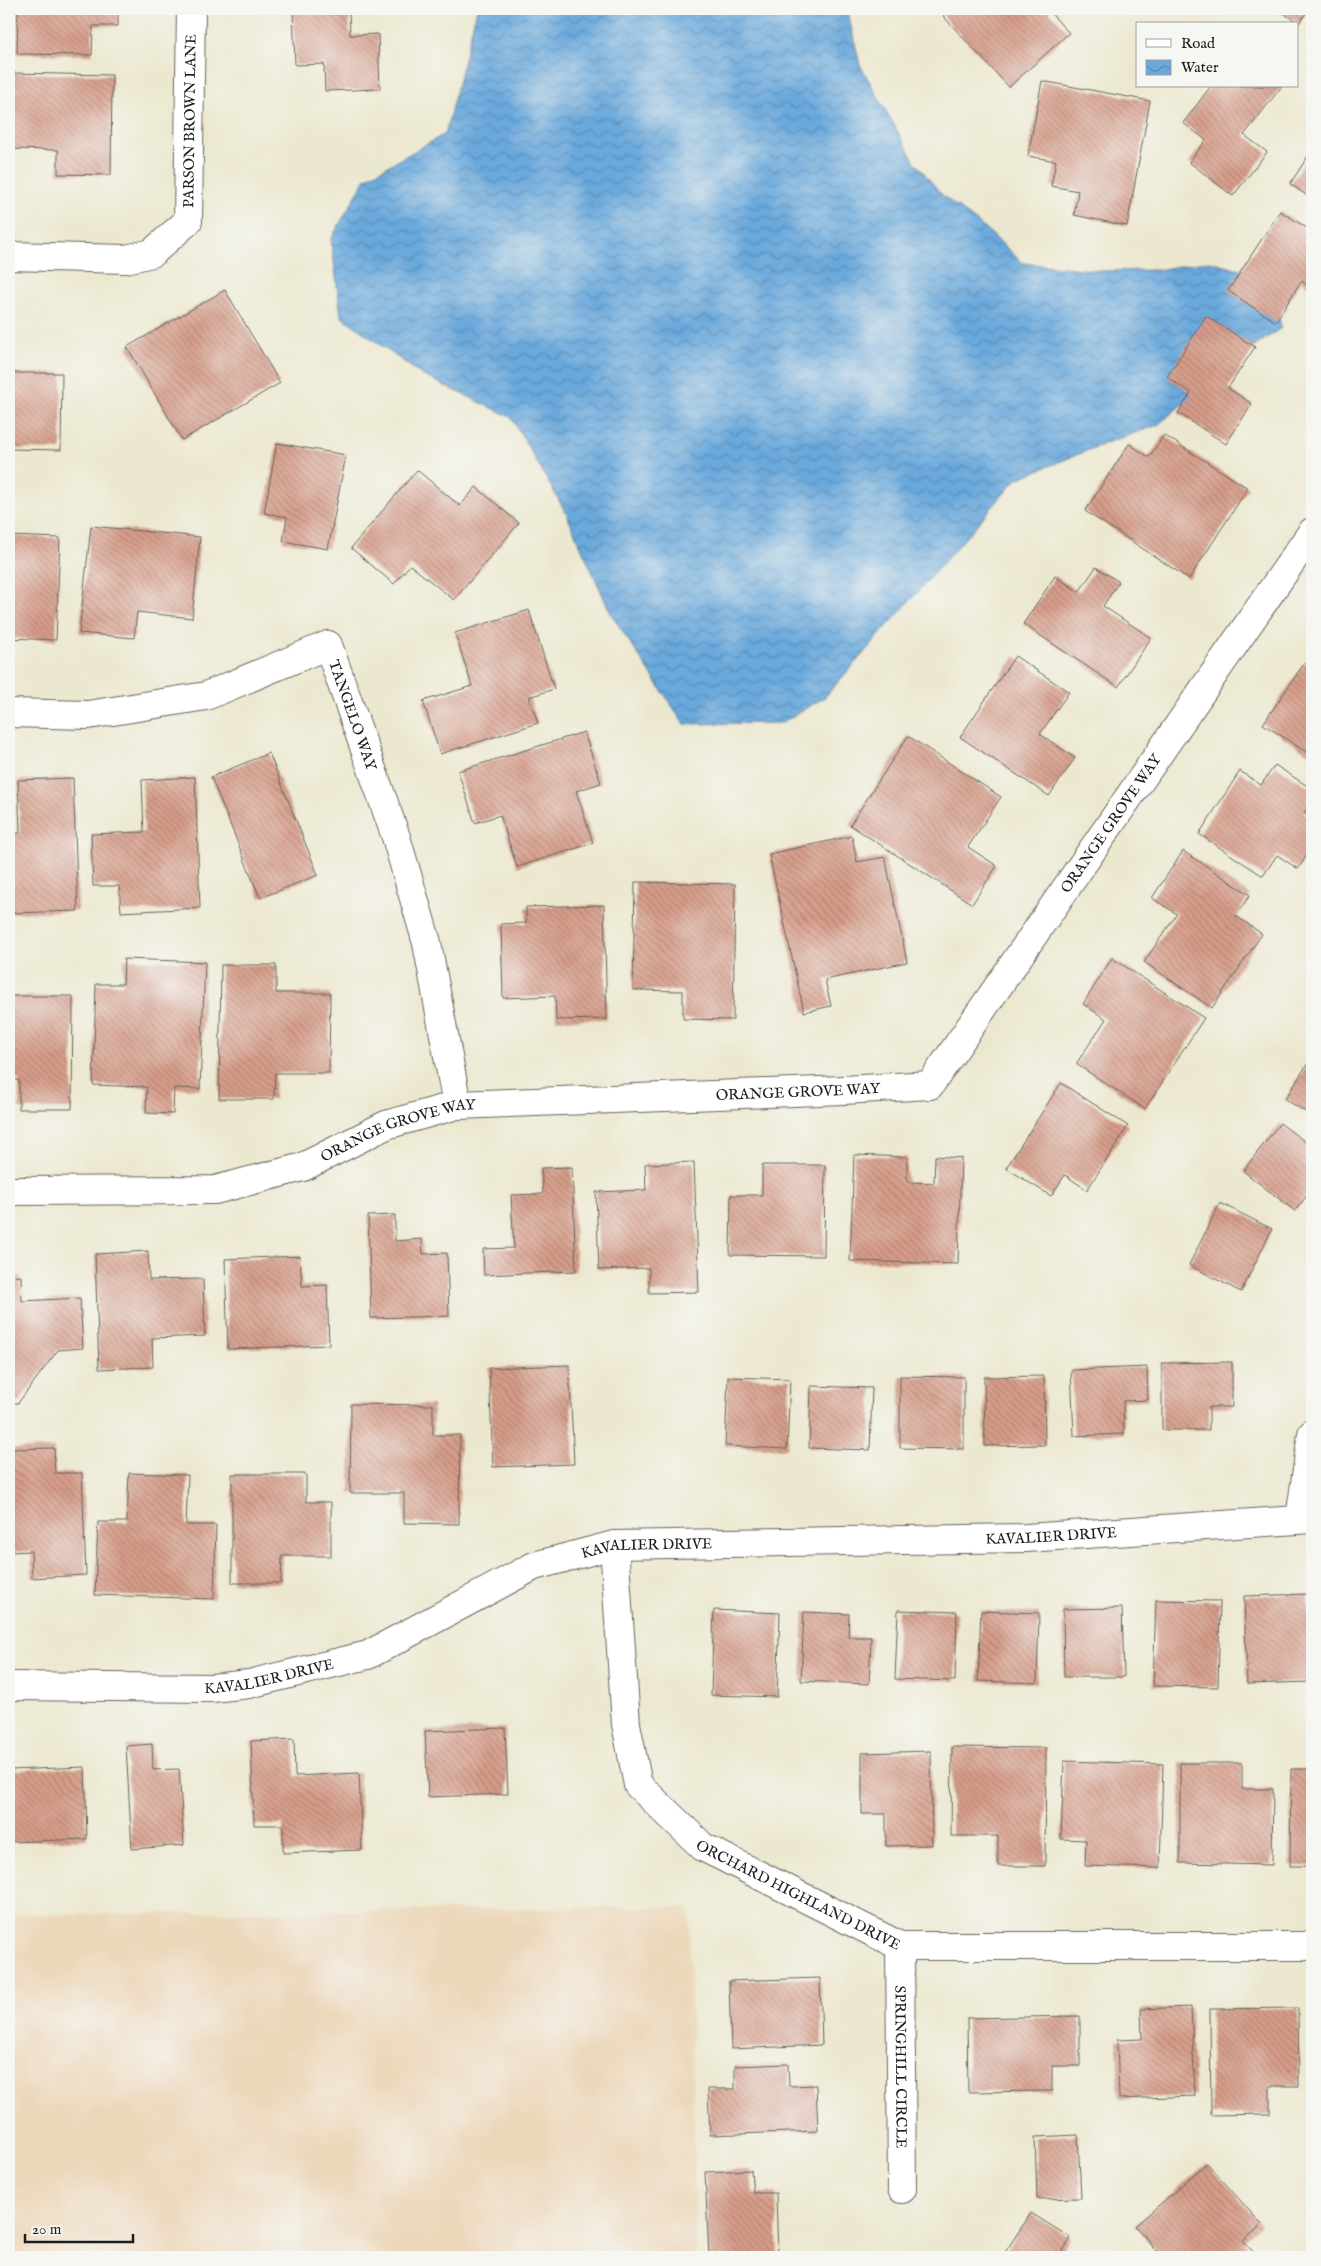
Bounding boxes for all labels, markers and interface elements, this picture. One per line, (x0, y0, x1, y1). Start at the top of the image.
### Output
legend (1136, 22, 1298, 88)
street label: PARSON BROWN LANE (179, 34, 201, 208)
text: Road (1181, 34, 1216, 53)
text: Water (1181, 58, 1219, 77)
street label: TANGELO WAY (324, 657, 381, 774)
street label: ORANGE GROVE WAY (1056, 750, 1166, 897)
street label: ORANGE GROVE WAY (715, 1079, 882, 1105)
street label: ORANGE GROVE WAY (317, 1095, 477, 1167)
street label: KAVALIER DRIVE (985, 1523, 1117, 1549)
street label: KAVALIER DRIVE (579, 1534, 712, 1563)
street label: KAVALIER DRIVE (204, 1655, 335, 1698)
street label: ORCHARD HIGHLAND DRIVE (691, 1836, 904, 1955)
street label: SPRINGHILL CIRCLE (890, 1985, 911, 2149)
scale bar (25, 2211, 132, 2243)
text: 20 m (32, 2220, 62, 2239)

